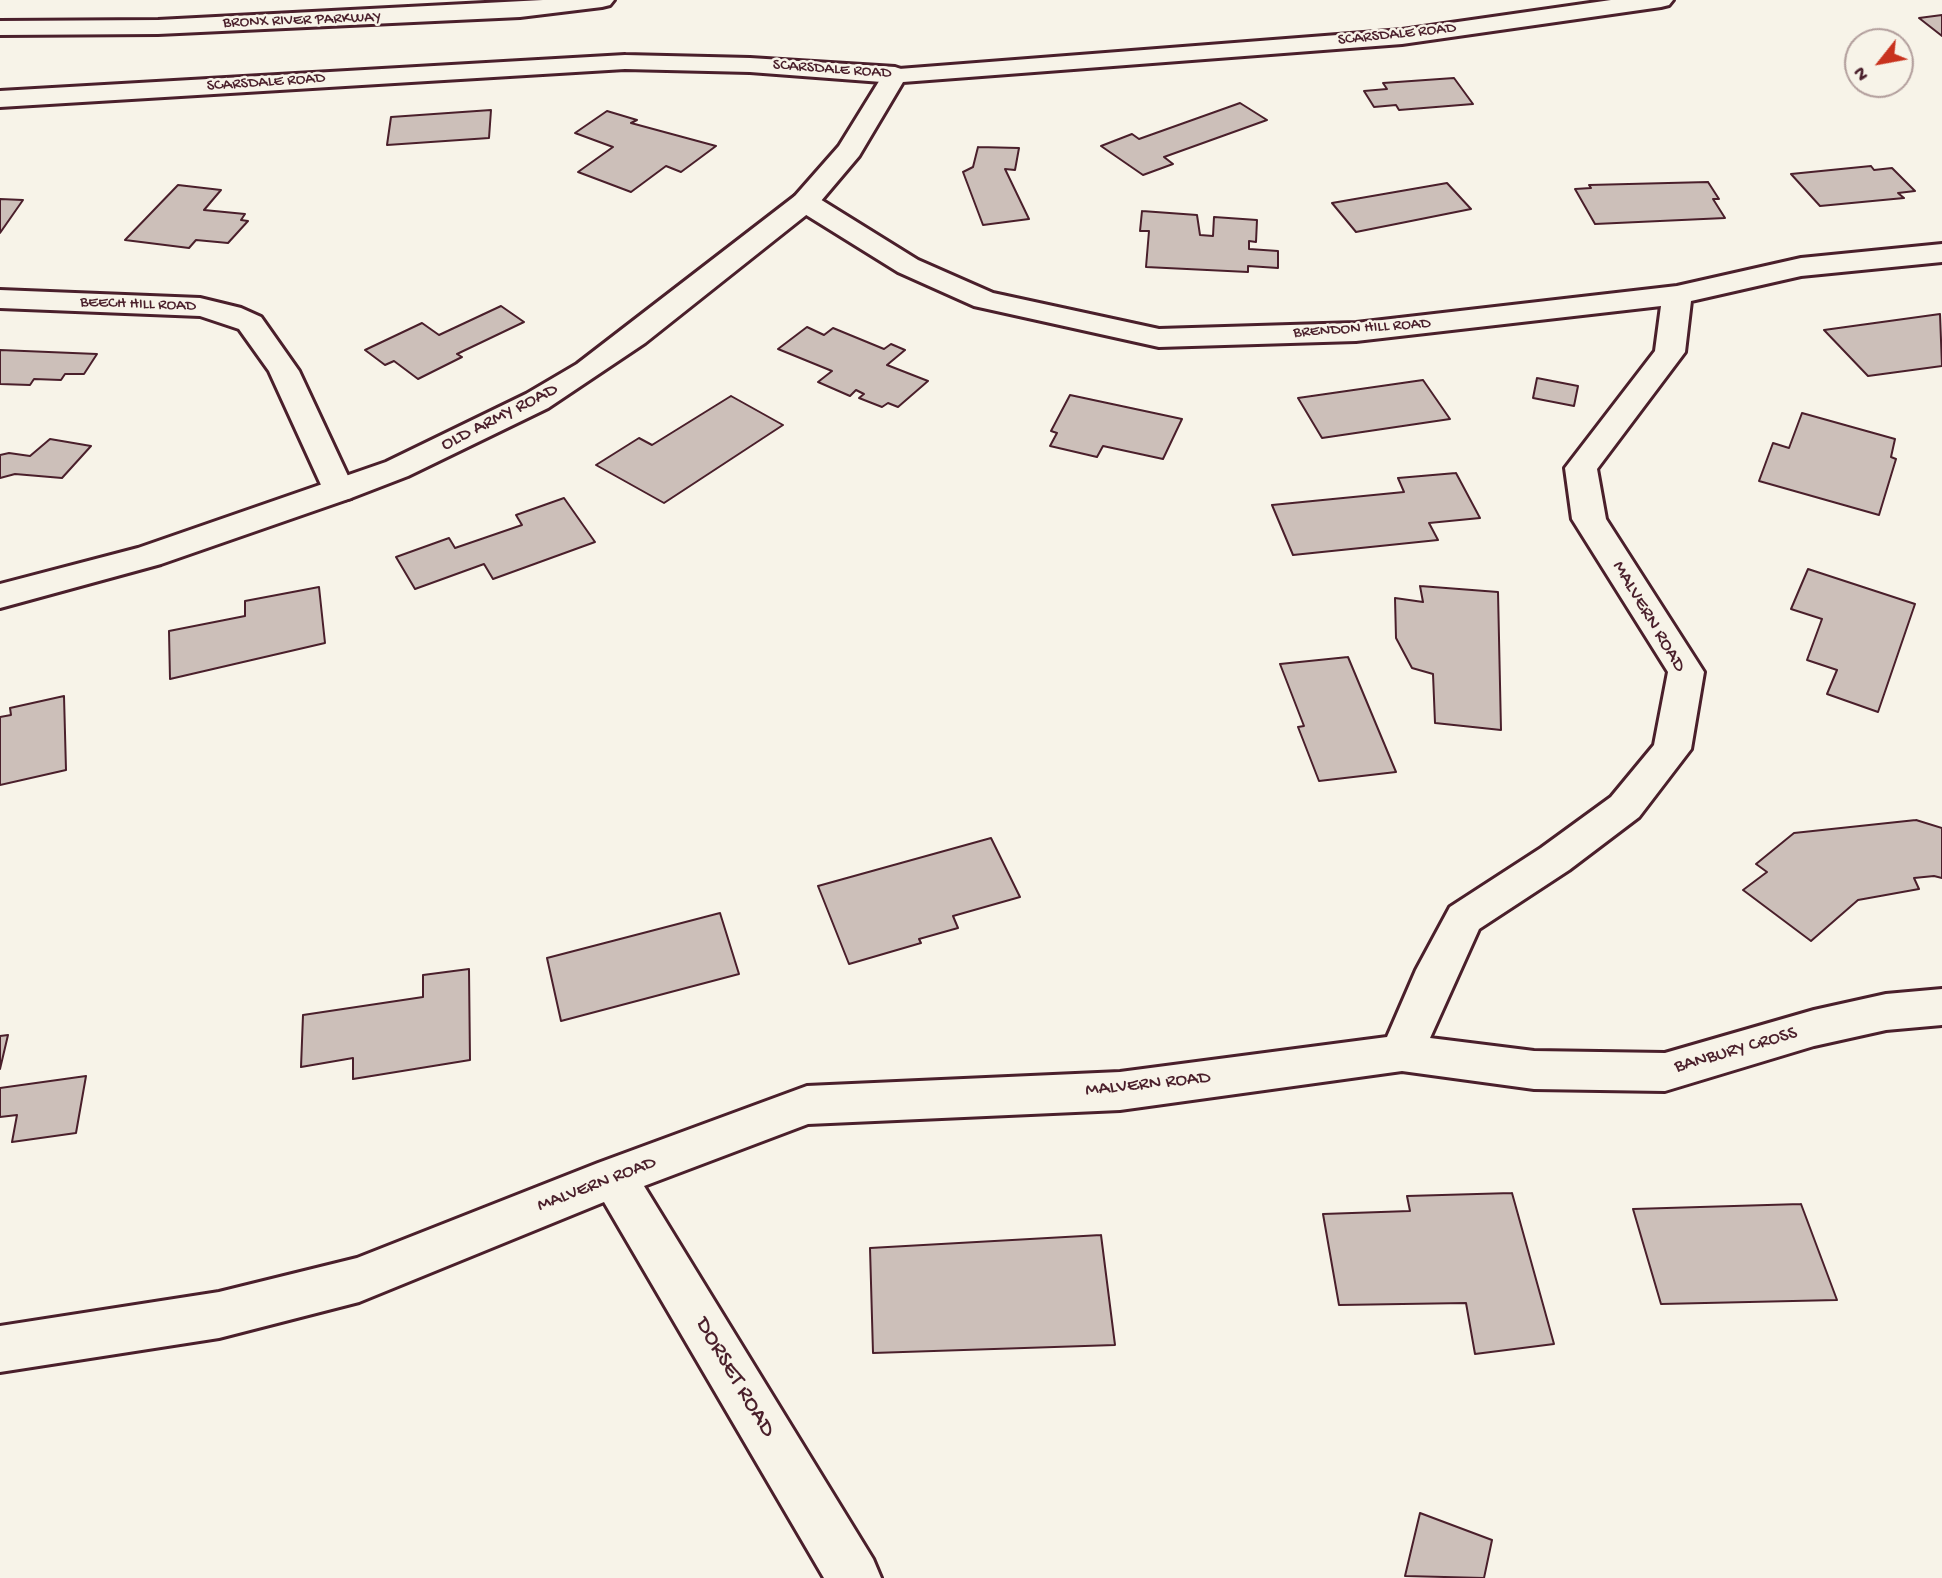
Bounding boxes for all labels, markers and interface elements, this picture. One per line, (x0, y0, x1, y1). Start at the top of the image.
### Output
street label: BRONX RIVER PARKWAY (223, 9, 381, 33)
street label: SCARSDALE ROAD (1337, 19, 1457, 51)
north arrow (1844, 28, 1914, 98)
street label: SCARSDALE ROAD (772, 56, 892, 84)
text: N (1849, 62, 1875, 84)
street label: SCARSDALE ROAD (206, 69, 326, 97)
street label: BEECH HILL ROAD (80, 293, 196, 317)
street label: BRENDON HILL ROAD (1293, 315, 1431, 343)
street label: OLD ARMY ROAD (438, 379, 562, 457)
street label: MALVERN ROAD (1606, 557, 1690, 677)
street label: BANBURY CROSS (1672, 1023, 1800, 1079)
street label: MALVERN ROAD (1084, 1067, 1212, 1103)
street label: MALVERN ROAD (534, 1152, 660, 1218)
street label: DORSET ROAD (687, 1313, 781, 1443)

